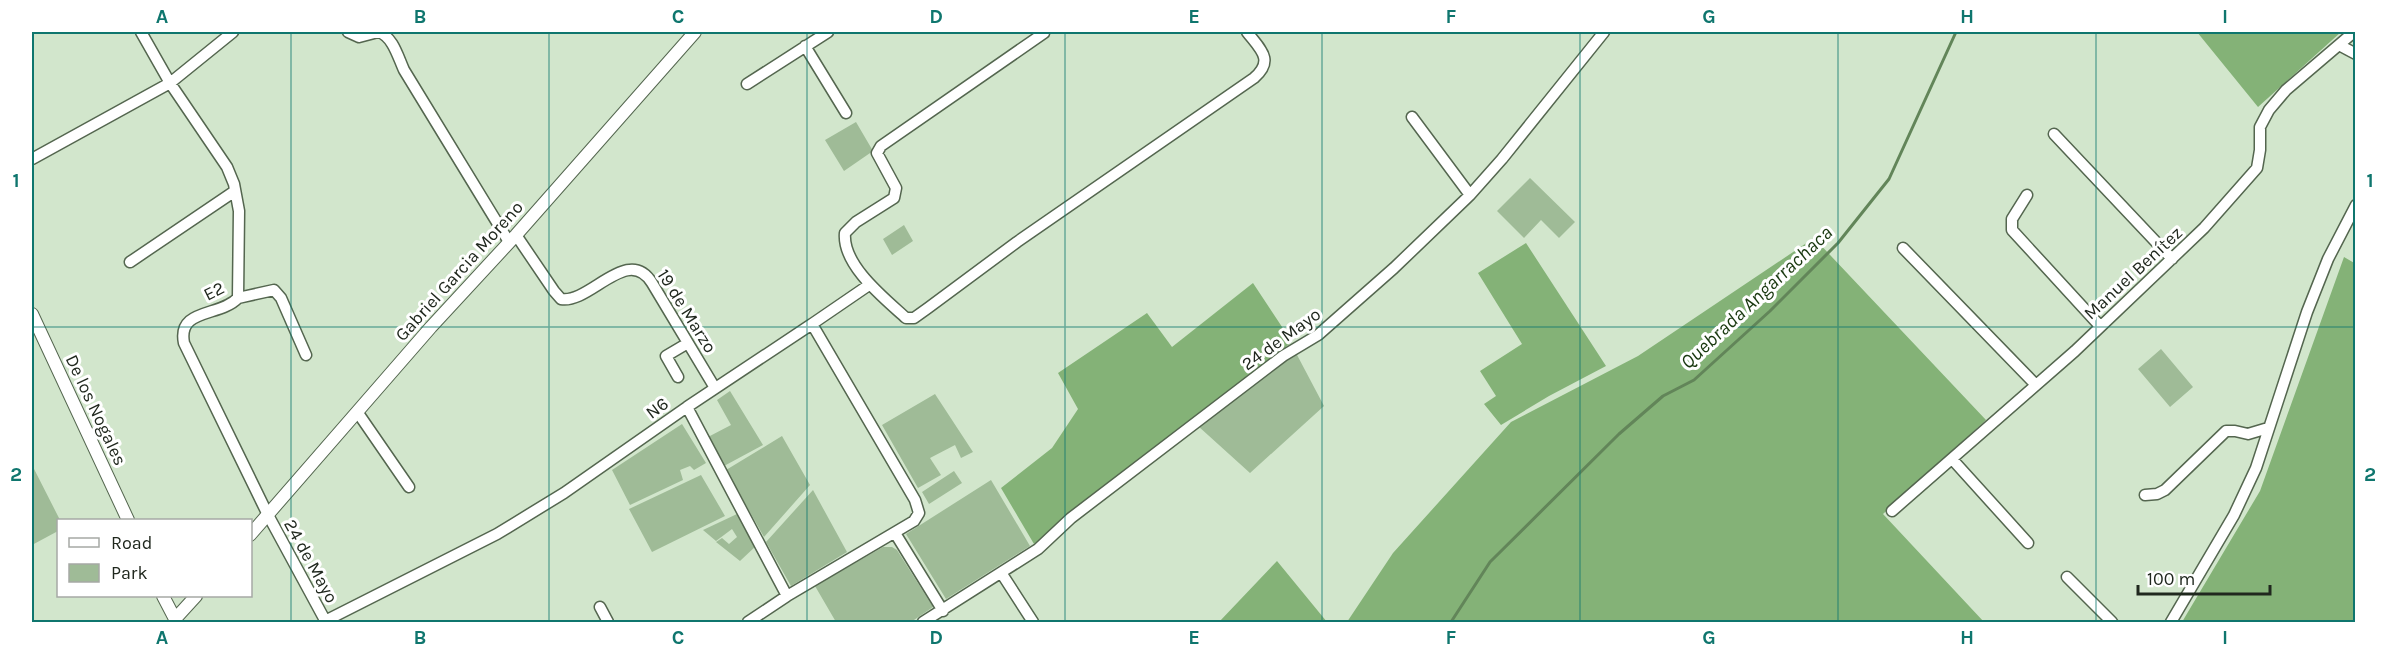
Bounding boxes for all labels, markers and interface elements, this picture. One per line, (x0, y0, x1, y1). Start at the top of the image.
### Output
text: A (156, 5, 169, 28)
text: B (414, 5, 426, 28)
text: C (672, 5, 684, 28)
text: D (929, 5, 943, 28)
text: E (1188, 5, 1200, 28)
text: F (1446, 5, 1457, 28)
text: G (1702, 5, 1716, 28)
text: H (1960, 5, 1974, 28)
text: I (2222, 5, 2228, 28)
text: 1 (12, 169, 20, 192)
text: 1 (2366, 169, 2374, 192)
street label: Gabriel Garcia Moreno (390, 196, 528, 346)
water label: Quebrada Angarrachaca (1676, 221, 1837, 374)
street label: Manuel Benítez (2079, 222, 2187, 324)
street label: 19 de Marzo (653, 265, 721, 357)
street label: E2 (200, 277, 228, 305)
street label: 24 de Mayo (1237, 303, 1325, 375)
street label: De los Nogales (61, 351, 131, 469)
street label: N6 (641, 392, 673, 424)
text: 2 (10, 463, 22, 486)
text: 2 (2364, 463, 2376, 486)
street label: 24 de Mayo (279, 515, 343, 607)
legend (57, 519, 252, 597)
text: Road (111, 532, 152, 554)
scale bar (2138, 558, 2270, 596)
text: Park (111, 562, 148, 584)
text: 100 m (2147, 568, 2195, 590)
text: A (156, 626, 169, 649)
text: B (414, 626, 426, 649)
text: C (672, 626, 684, 649)
text: D (929, 626, 943, 649)
text: E (1188, 626, 1200, 649)
text: F (1446, 626, 1457, 649)
text: G (1702, 626, 1716, 649)
text: H (1960, 626, 1974, 649)
text: I (2222, 626, 2228, 649)

